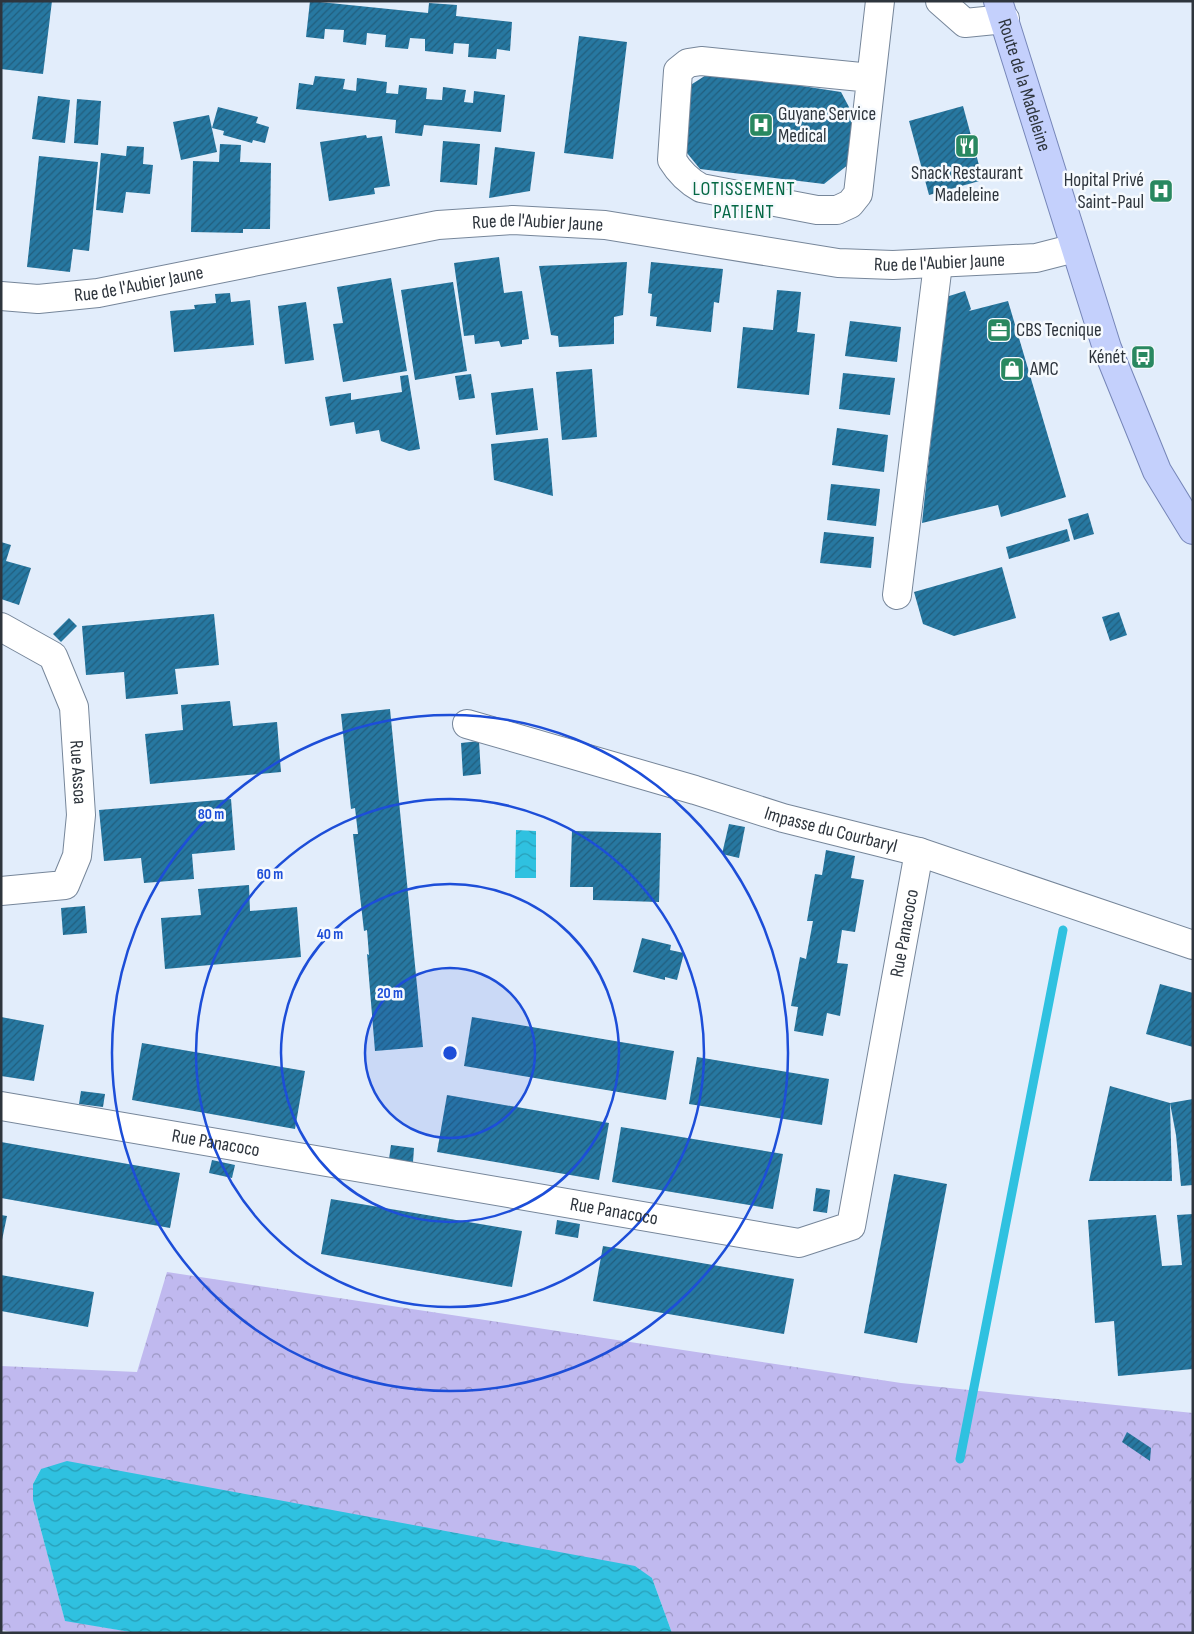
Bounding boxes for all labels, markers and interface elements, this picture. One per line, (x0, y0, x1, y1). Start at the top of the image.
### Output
street label: Route de la Madeleine (993, 16, 1056, 154)
place label: Guyane Service Medical (778, 103, 876, 148)
hospital icon: Guyane Service Medical (748, 112, 774, 138)
restaurant icon: Snack Restaurant Madeleine (954, 133, 980, 159)
place label: Snack Restaurant Madeleine (911, 162, 1023, 207)
place label: Hopital Privé Saint-Paul (1064, 169, 1144, 214)
district label: LOTISSEMENT PATIENT (692, 177, 796, 224)
hospital icon: Hopital Privé Saint-Paul (1148, 178, 1174, 204)
street label: Rue de l'Aubier Jaune (471, 208, 604, 236)
street label: Rue de l'Aubier Jaune (873, 248, 1005, 277)
street label: Rue de l'Aubier Jaune (73, 261, 205, 307)
office icon: CBS Tecnique (986, 317, 1012, 343)
place label: CBS Tecnique (1016, 319, 1102, 342)
bus stop icon: Kénét (1130, 344, 1156, 370)
place label: Kénét (1089, 346, 1126, 369)
shop icon: AMC (999, 356, 1025, 382)
place label: AMC (1029, 358, 1059, 381)
street label: Rue Assoa (65, 739, 92, 805)
street label: Impasse du Courbaryl (762, 801, 900, 858)
text: 80 m (198, 805, 224, 824)
text: 60 m (257, 865, 283, 884)
street label: Rue Panacoco (885, 887, 923, 979)
text: 40 m (317, 925, 343, 944)
text: 20 m (377, 984, 403, 1003)
centre of rings (441, 1044, 459, 1062)
street label: Rue Panacoco (170, 1124, 262, 1162)
street label: Rue Panacoco (568, 1192, 660, 1230)

